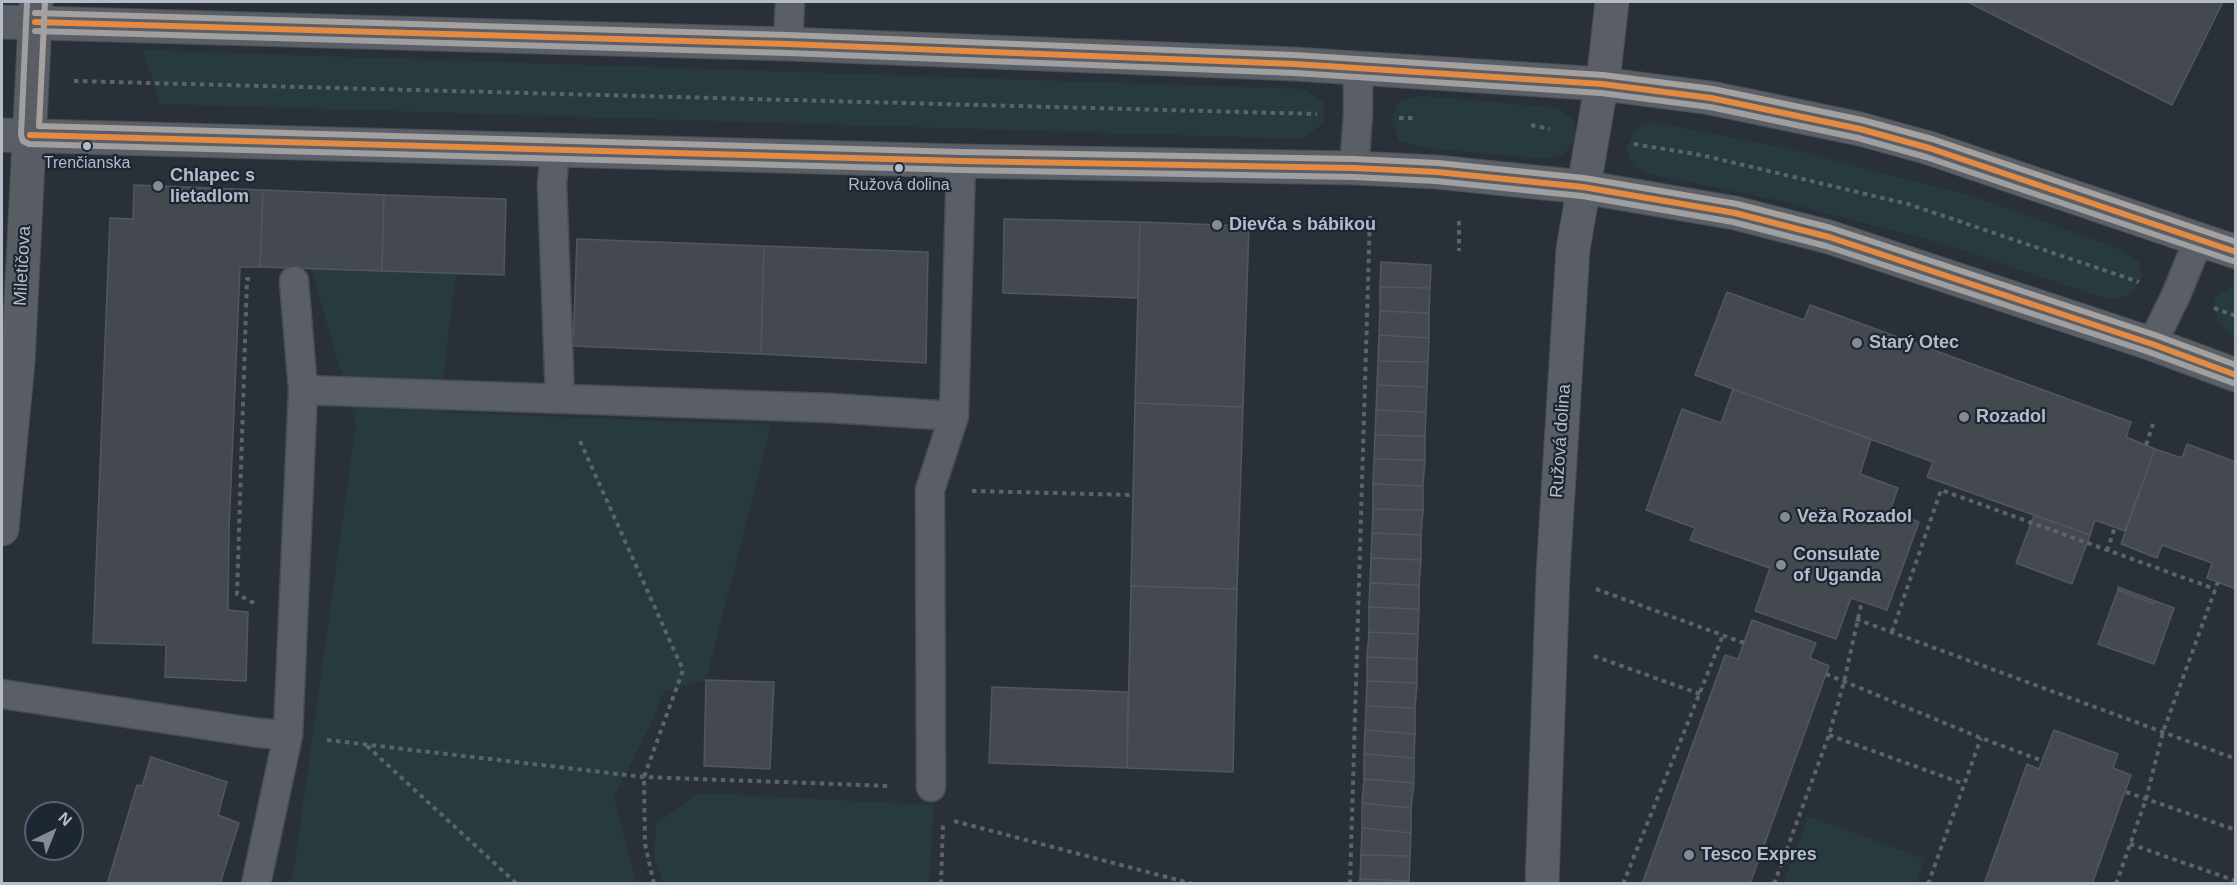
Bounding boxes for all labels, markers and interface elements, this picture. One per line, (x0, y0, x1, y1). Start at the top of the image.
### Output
marker: Trenčianska (81, 140, 93, 152)
place label: Trenčianska (44, 154, 130, 174)
marker: Ružová dolina (893, 162, 905, 174)
place label: Chlapec s lietadlom (170, 165, 255, 207)
place label: Ružová dolina (848, 176, 950, 196)
marker: Chlapec s lietadlom (151, 179, 165, 193)
place label: Dievča s bábikou (1229, 214, 1376, 236)
marker: Dievča s bábikou (1210, 218, 1224, 232)
street label: Miletičova (10, 225, 36, 307)
place label: Starý Otec (1869, 332, 1959, 354)
marker: Starý Otec (1850, 336, 1864, 350)
street label: Ružová dolina (1546, 383, 1576, 499)
place label: Rozadol (1976, 406, 2046, 428)
marker: Rozadol (1957, 410, 1971, 424)
place label: Veža Rozadol (1797, 506, 1912, 528)
marker: Veža Rozadol (1778, 510, 1792, 524)
place label: Consulate of Uganda (1793, 544, 1881, 586)
marker: Consulate of Uganda (1774, 558, 1788, 572)
north arrow (24, 801, 84, 861)
text: N (55, 809, 75, 829)
place label: Tesco Expres (1701, 844, 1817, 866)
marker: Tesco Expres (1682, 848, 1696, 862)

